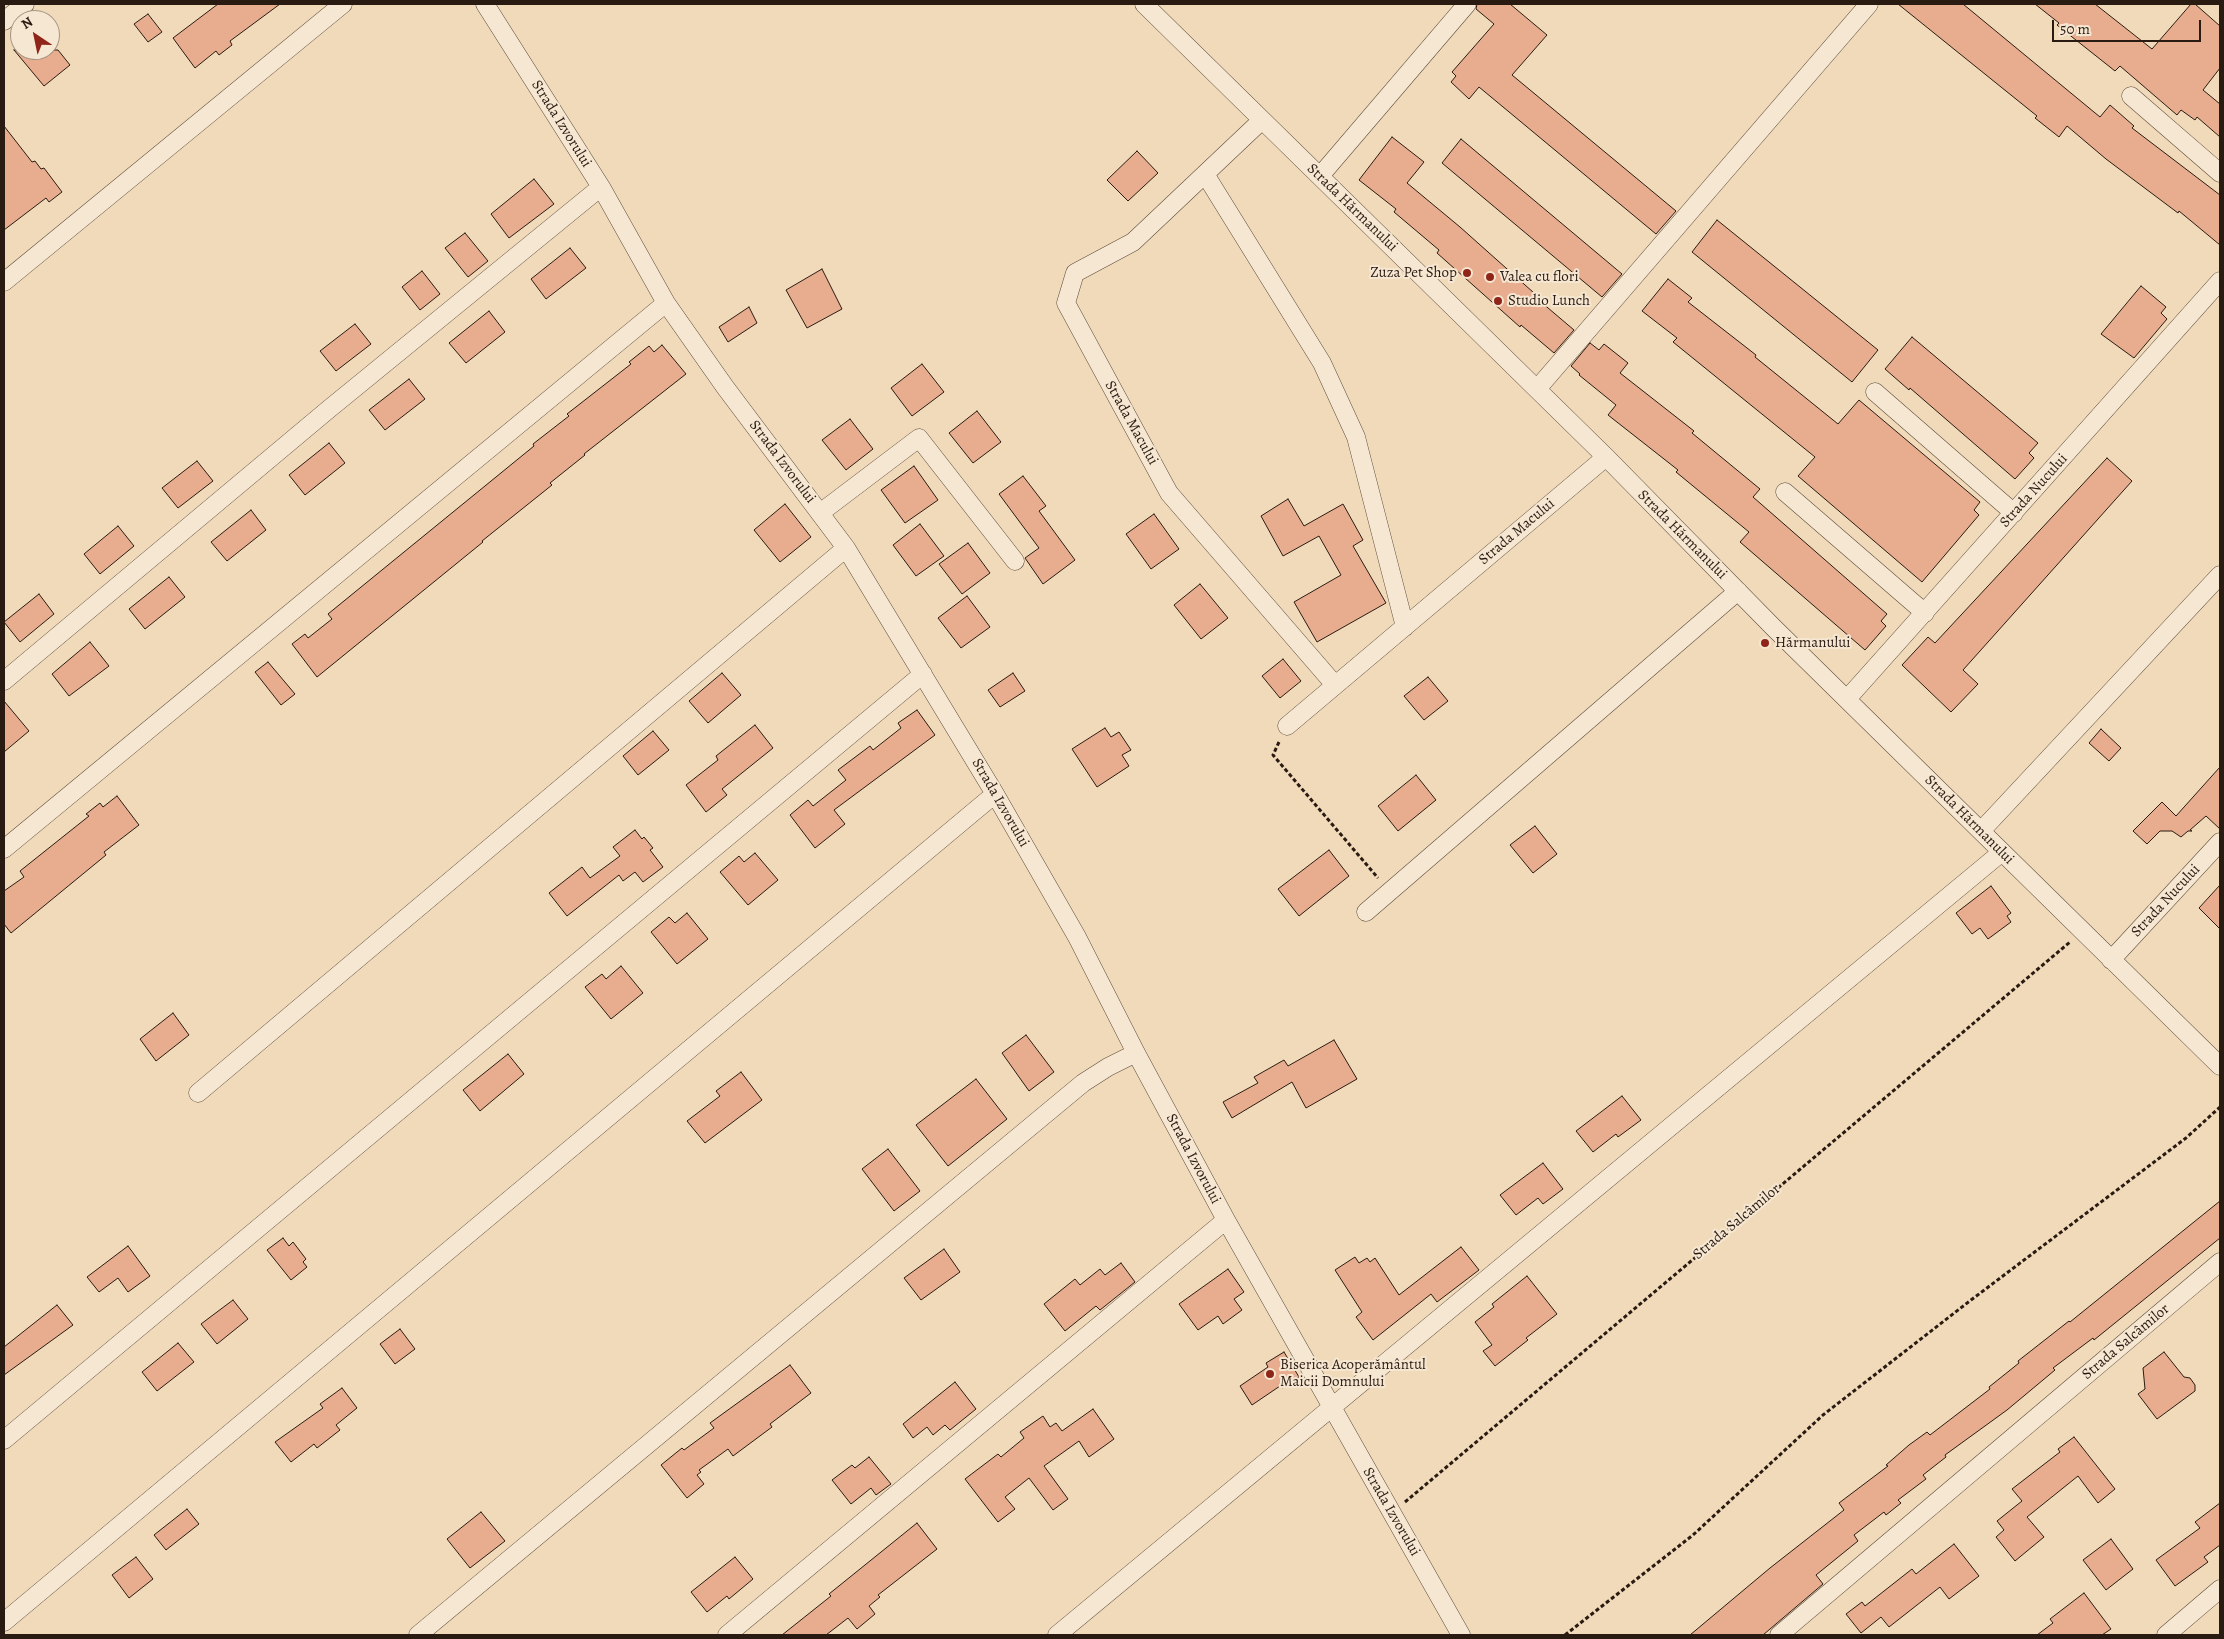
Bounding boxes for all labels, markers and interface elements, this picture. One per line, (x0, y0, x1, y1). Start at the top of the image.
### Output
north arrow (10, 10, 60, 60)
scale bar (2054, 10, 2203, 42)
text: N (17, 12, 36, 34)
text: 50 m (2060, 19, 2090, 39)
street label: Strada Izvorului (527, 77, 595, 171)
street label: Strada Hărmanului (1303, 160, 1401, 256)
place label: Zuza Pet Shop (1370, 264, 1457, 282)
marker: Zuza Pet Shop (1461, 267, 1473, 279)
place label: Valea cu flori (1500, 268, 1579, 286)
marker: Valea cu flori (1484, 271, 1496, 283)
place label: Studio Lunch (1508, 292, 1590, 310)
marker: Studio Lunch (1492, 295, 1504, 307)
street label: Strada Macului (1100, 378, 1162, 468)
street label: Strada Izvorului (745, 417, 819, 507)
street label: Strada Nucului (1996, 450, 2072, 532)
street label: Strada Hărmanului (1634, 487, 1730, 583)
street label: Strada Macului (1475, 495, 1559, 569)
place label: Hărmanului (1775, 634, 1851, 652)
marker: Hărmanului (1759, 637, 1771, 649)
street label: Strada Izvorului (967, 755, 1033, 851)
street label: Strada Hărmanului (1921, 772, 2017, 868)
street label: Strada Nucului (2128, 861, 2204, 941)
street label: Strada Izvorului (1162, 1111, 1224, 1207)
street label: Strada Salcâmilor (1690, 1180, 1784, 1264)
street label: Strada Salcâmilor (2079, 1300, 2173, 1384)
place label: Biserica Acoperământul Maicii Domnului (1280, 1356, 1426, 1391)
marker: Biserica Acoperământul Maicii Domnului (1264, 1368, 1276, 1380)
street label: Strada Izvorului (1358, 1464, 1424, 1560)

